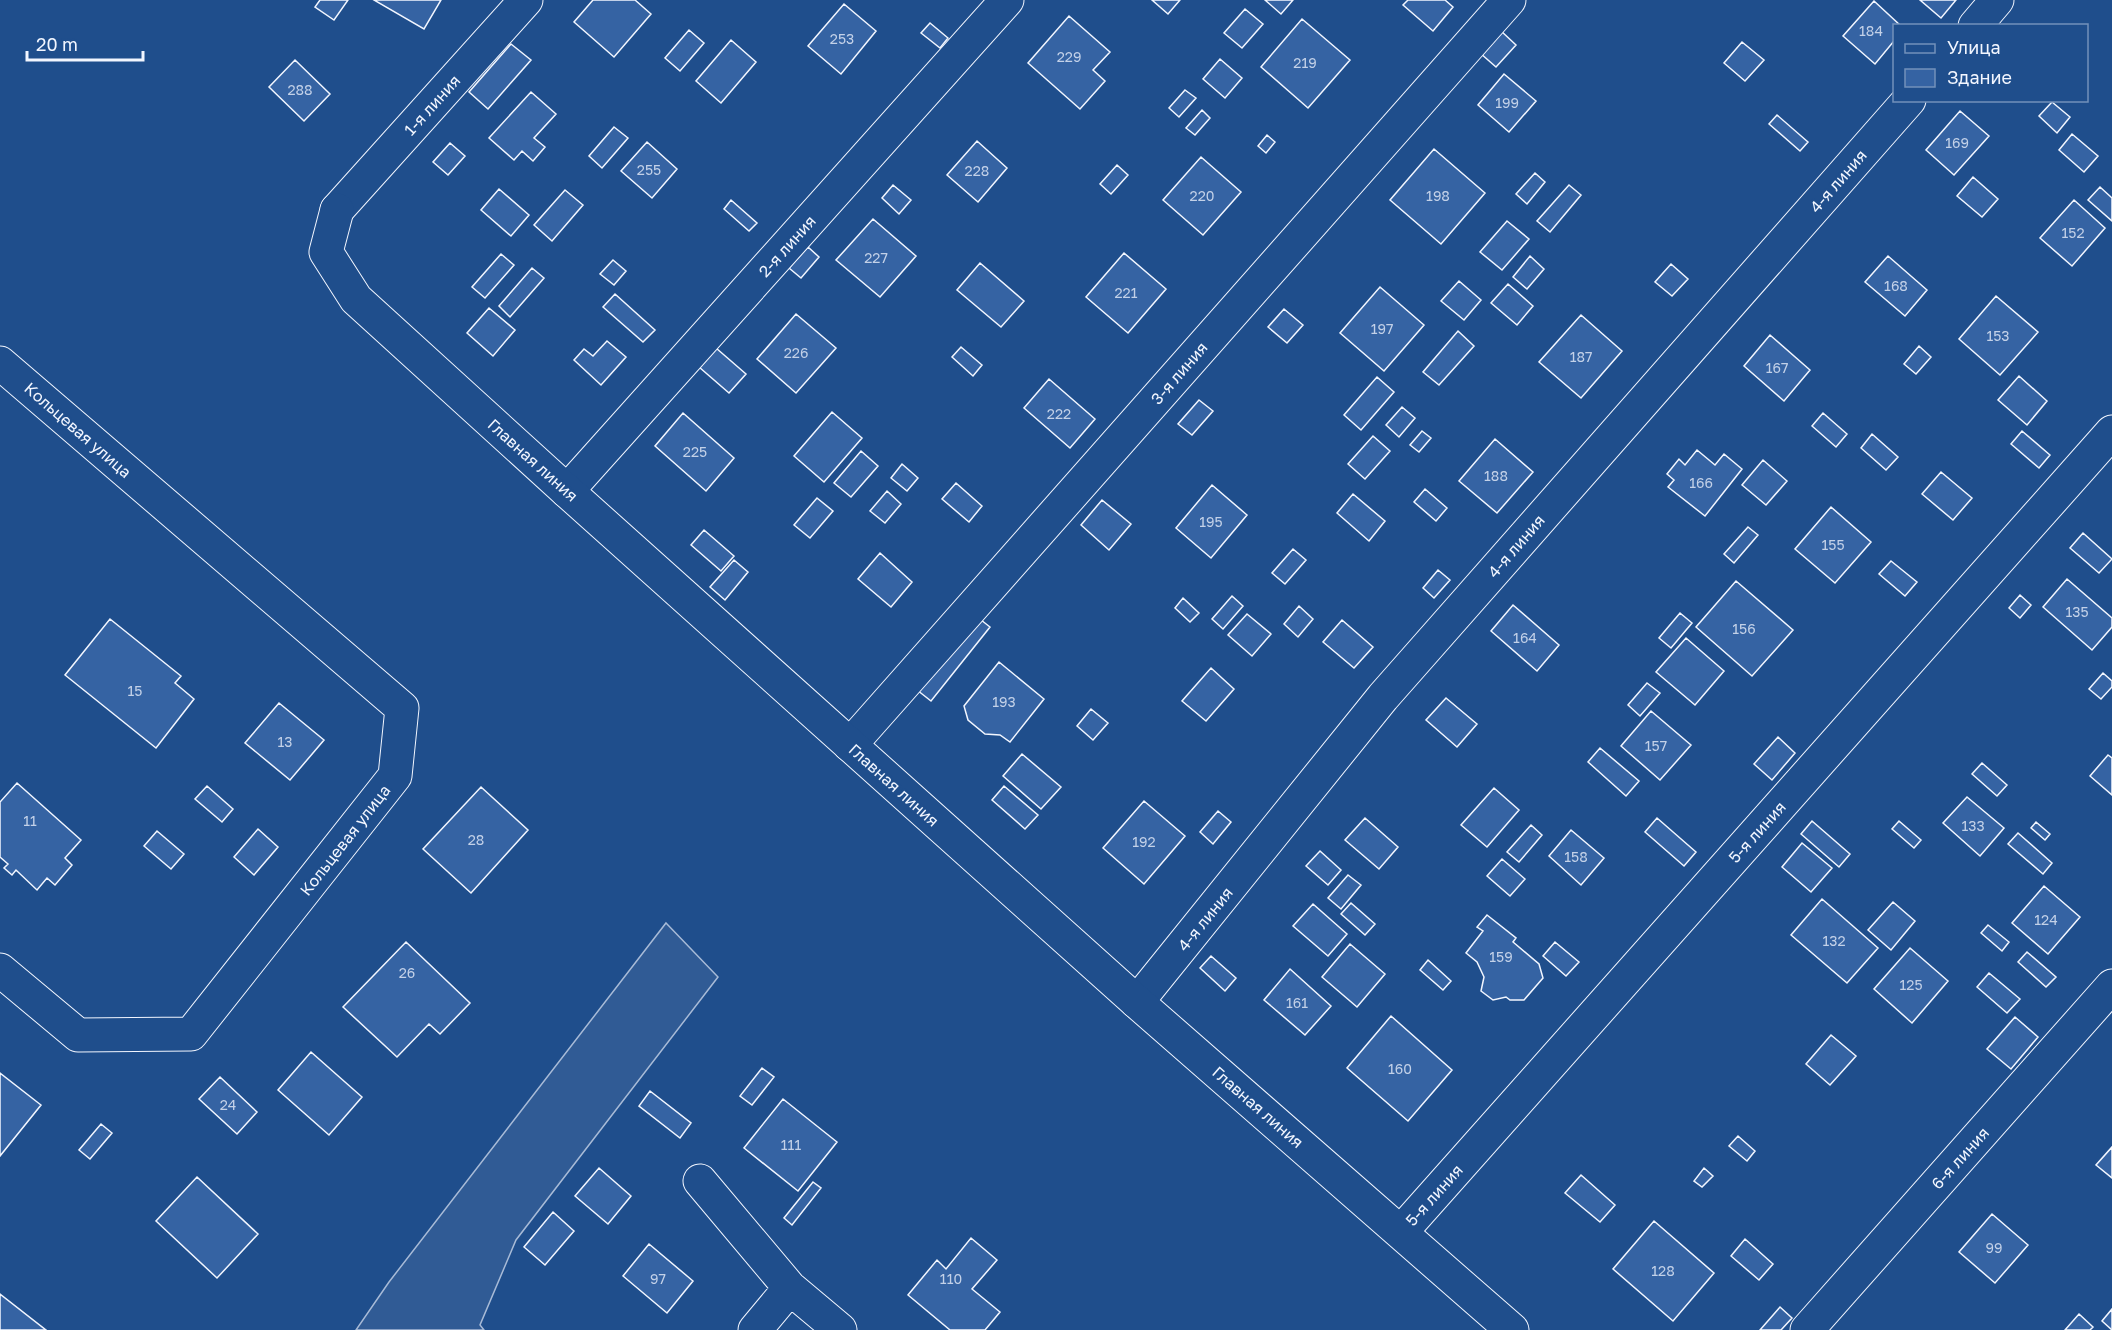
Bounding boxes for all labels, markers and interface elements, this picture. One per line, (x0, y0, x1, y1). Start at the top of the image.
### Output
house number: 184 (1859, 22, 1883, 39)
scale bar (27, 24, 142, 62)
legend (1893, 24, 2088, 102)
house number: 253 (830, 30, 854, 47)
text: 20 m (36, 33, 78, 55)
text: Улица (1947, 36, 2001, 58)
house number: 229 (1057, 48, 1081, 65)
house number: 219 (1293, 54, 1317, 71)
text: Здание (1947, 66, 2012, 88)
street label: 1-я линия (400, 71, 464, 139)
house number: 288 (287, 81, 313, 98)
house number: 199 (1495, 94, 1519, 111)
house number: 169 (1945, 134, 1969, 151)
street label: 4-я линия (1805, 145, 1871, 217)
house number: 255 (637, 161, 661, 178)
house number: 228 (965, 162, 989, 179)
house number: 220 (1190, 187, 1214, 204)
house number: 198 (1426, 187, 1450, 204)
street label: 2-я линия (754, 211, 820, 281)
house number: 152 (2061, 224, 2085, 241)
house number: 227 (864, 249, 888, 266)
house number: 168 (1884, 277, 1908, 294)
house number: 221 (1114, 284, 1138, 301)
house number: 197 (1371, 320, 1393, 337)
house number: 153 (1986, 327, 2010, 344)
street label: 3-я линия (1146, 338, 1212, 408)
house number: 226 (784, 344, 808, 361)
house number: 187 (1570, 348, 1592, 365)
house number: 167 (1766, 359, 1788, 376)
street label: Кольцевая улица (20, 378, 136, 482)
house number: 222 (1047, 405, 1071, 422)
street label: Главная линия (484, 414, 582, 506)
house number: 225 (683, 443, 707, 460)
house number: 188 (1484, 467, 1508, 484)
house number: 166 (1689, 474, 1713, 491)
street label: 4-я линия (1483, 510, 1549, 582)
house number: 195 (1199, 513, 1223, 530)
house number: 155 (1821, 536, 1845, 553)
house number: 135 (2065, 603, 2089, 620)
house number: 156 (1732, 620, 1756, 637)
house number: 164 (1513, 629, 1537, 646)
house number: 15 (128, 682, 142, 699)
house number: 193 (992, 693, 1016, 710)
house number: 13 (278, 733, 292, 750)
house number: 157 (1645, 737, 1667, 754)
street label: Главная линия (845, 739, 943, 831)
street label: Кольцевая улица (295, 781, 395, 899)
street label: 5-я линия (1724, 797, 1790, 867)
house number: 11 (23, 812, 37, 829)
house number: 133 (1961, 817, 1985, 834)
house number: 28 (468, 831, 484, 848)
house number: 192 (1132, 833, 1156, 850)
house number: 158 (1564, 848, 1588, 865)
street label: 4-я линия (1173, 883, 1237, 955)
house number: 124 (2034, 911, 2058, 928)
house number: 132 (1822, 932, 1846, 949)
house number: 159 (1489, 948, 1513, 965)
house number: 26 (399, 964, 415, 981)
house number: 125 (1899, 976, 1923, 993)
house number: 161 (1286, 994, 1308, 1011)
house number: 160 (1388, 1060, 1412, 1077)
street label: Главная линия (1208, 1062, 1308, 1152)
house number: 24 (220, 1096, 236, 1113)
street label: 6-я линия (1927, 1123, 1993, 1193)
house number: 111 (781, 1136, 801, 1153)
street label: 5-я линия (1401, 1160, 1467, 1230)
house number: 99 (1986, 1239, 2002, 1256)
house number: 128 (1651, 1262, 1675, 1279)
house number: 97 (650, 1270, 666, 1287)
house number: 110 (940, 1270, 962, 1287)

